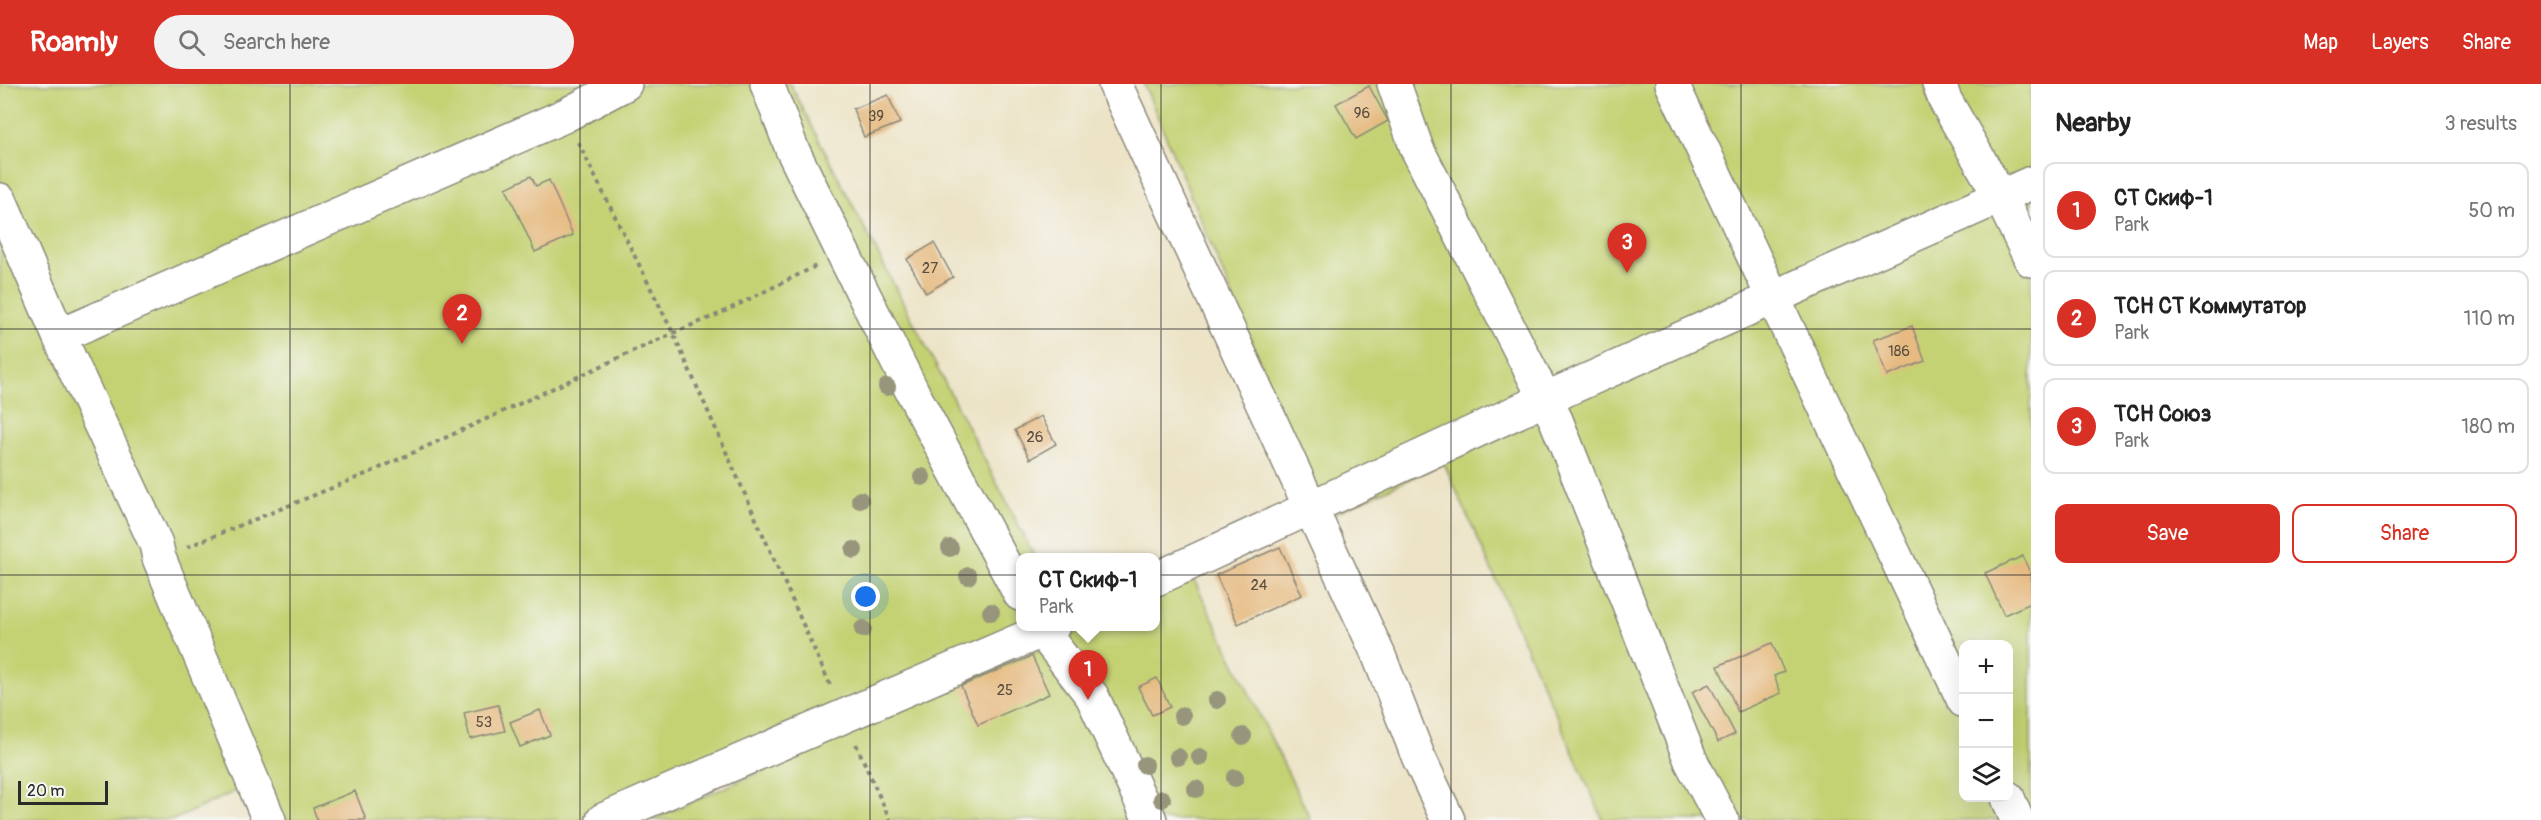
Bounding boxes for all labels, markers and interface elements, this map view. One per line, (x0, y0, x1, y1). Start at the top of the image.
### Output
search box (154, 15, 574, 69)
text: Roamly (30, 25, 118, 60)
icon: search (175, 26, 208, 59)
text: Search here (223, 28, 330, 56)
text: Map (2303, 29, 2338, 56)
text: Layers (2371, 29, 2429, 56)
text: Share (2462, 29, 2511, 56)
house number: 96 (1354, 104, 1370, 123)
house number: 39 (868, 107, 884, 126)
text: Nearby (2055, 107, 2131, 139)
text: 3 results (2445, 111, 2517, 136)
text: СТ Скиф-1 (2114, 184, 2213, 212)
text: 1 (2073, 198, 2080, 223)
text: 50 m (2468, 198, 2515, 223)
text: Park (2114, 212, 2149, 237)
pin: 3 (1608, 224, 1646, 273)
house number: 27 (922, 259, 938, 278)
text: ТСН СТ Коммутатор (2114, 292, 2306, 320)
pin: 2 (442, 294, 482, 344)
text: 2 (2071, 306, 2082, 331)
text: 110 m (2464, 306, 2515, 331)
text: Park (2114, 320, 2149, 345)
house number: 186 (1888, 342, 1910, 361)
text: ТСН Союз (2114, 400, 2212, 428)
text: 3 (2071, 414, 2082, 439)
text: 180 m (2461, 414, 2515, 439)
house number: 26 (1026, 428, 1044, 447)
text: Park (2114, 428, 2149, 453)
button: Save (2055, 504, 2280, 563)
button: Share (2292, 504, 2517, 563)
popup (1016, 553, 1160, 631)
text: СТ Скиф-1 (1039, 566, 1137, 594)
house number: 24 (1250, 576, 1268, 595)
your location (851, 582, 880, 611)
text: Park (1039, 594, 1074, 619)
map controls (1959, 640, 2013, 802)
button: + (1959, 640, 2013, 694)
pin: 1 (1068, 650, 1108, 700)
house number: 25 (997, 681, 1013, 700)
button: − (1959, 694, 2013, 748)
house number: 53 (476, 713, 492, 732)
button: layers (1959, 748, 2013, 802)
scale bar (18, 778, 108, 806)
text: 20 m (27, 781, 65, 801)

